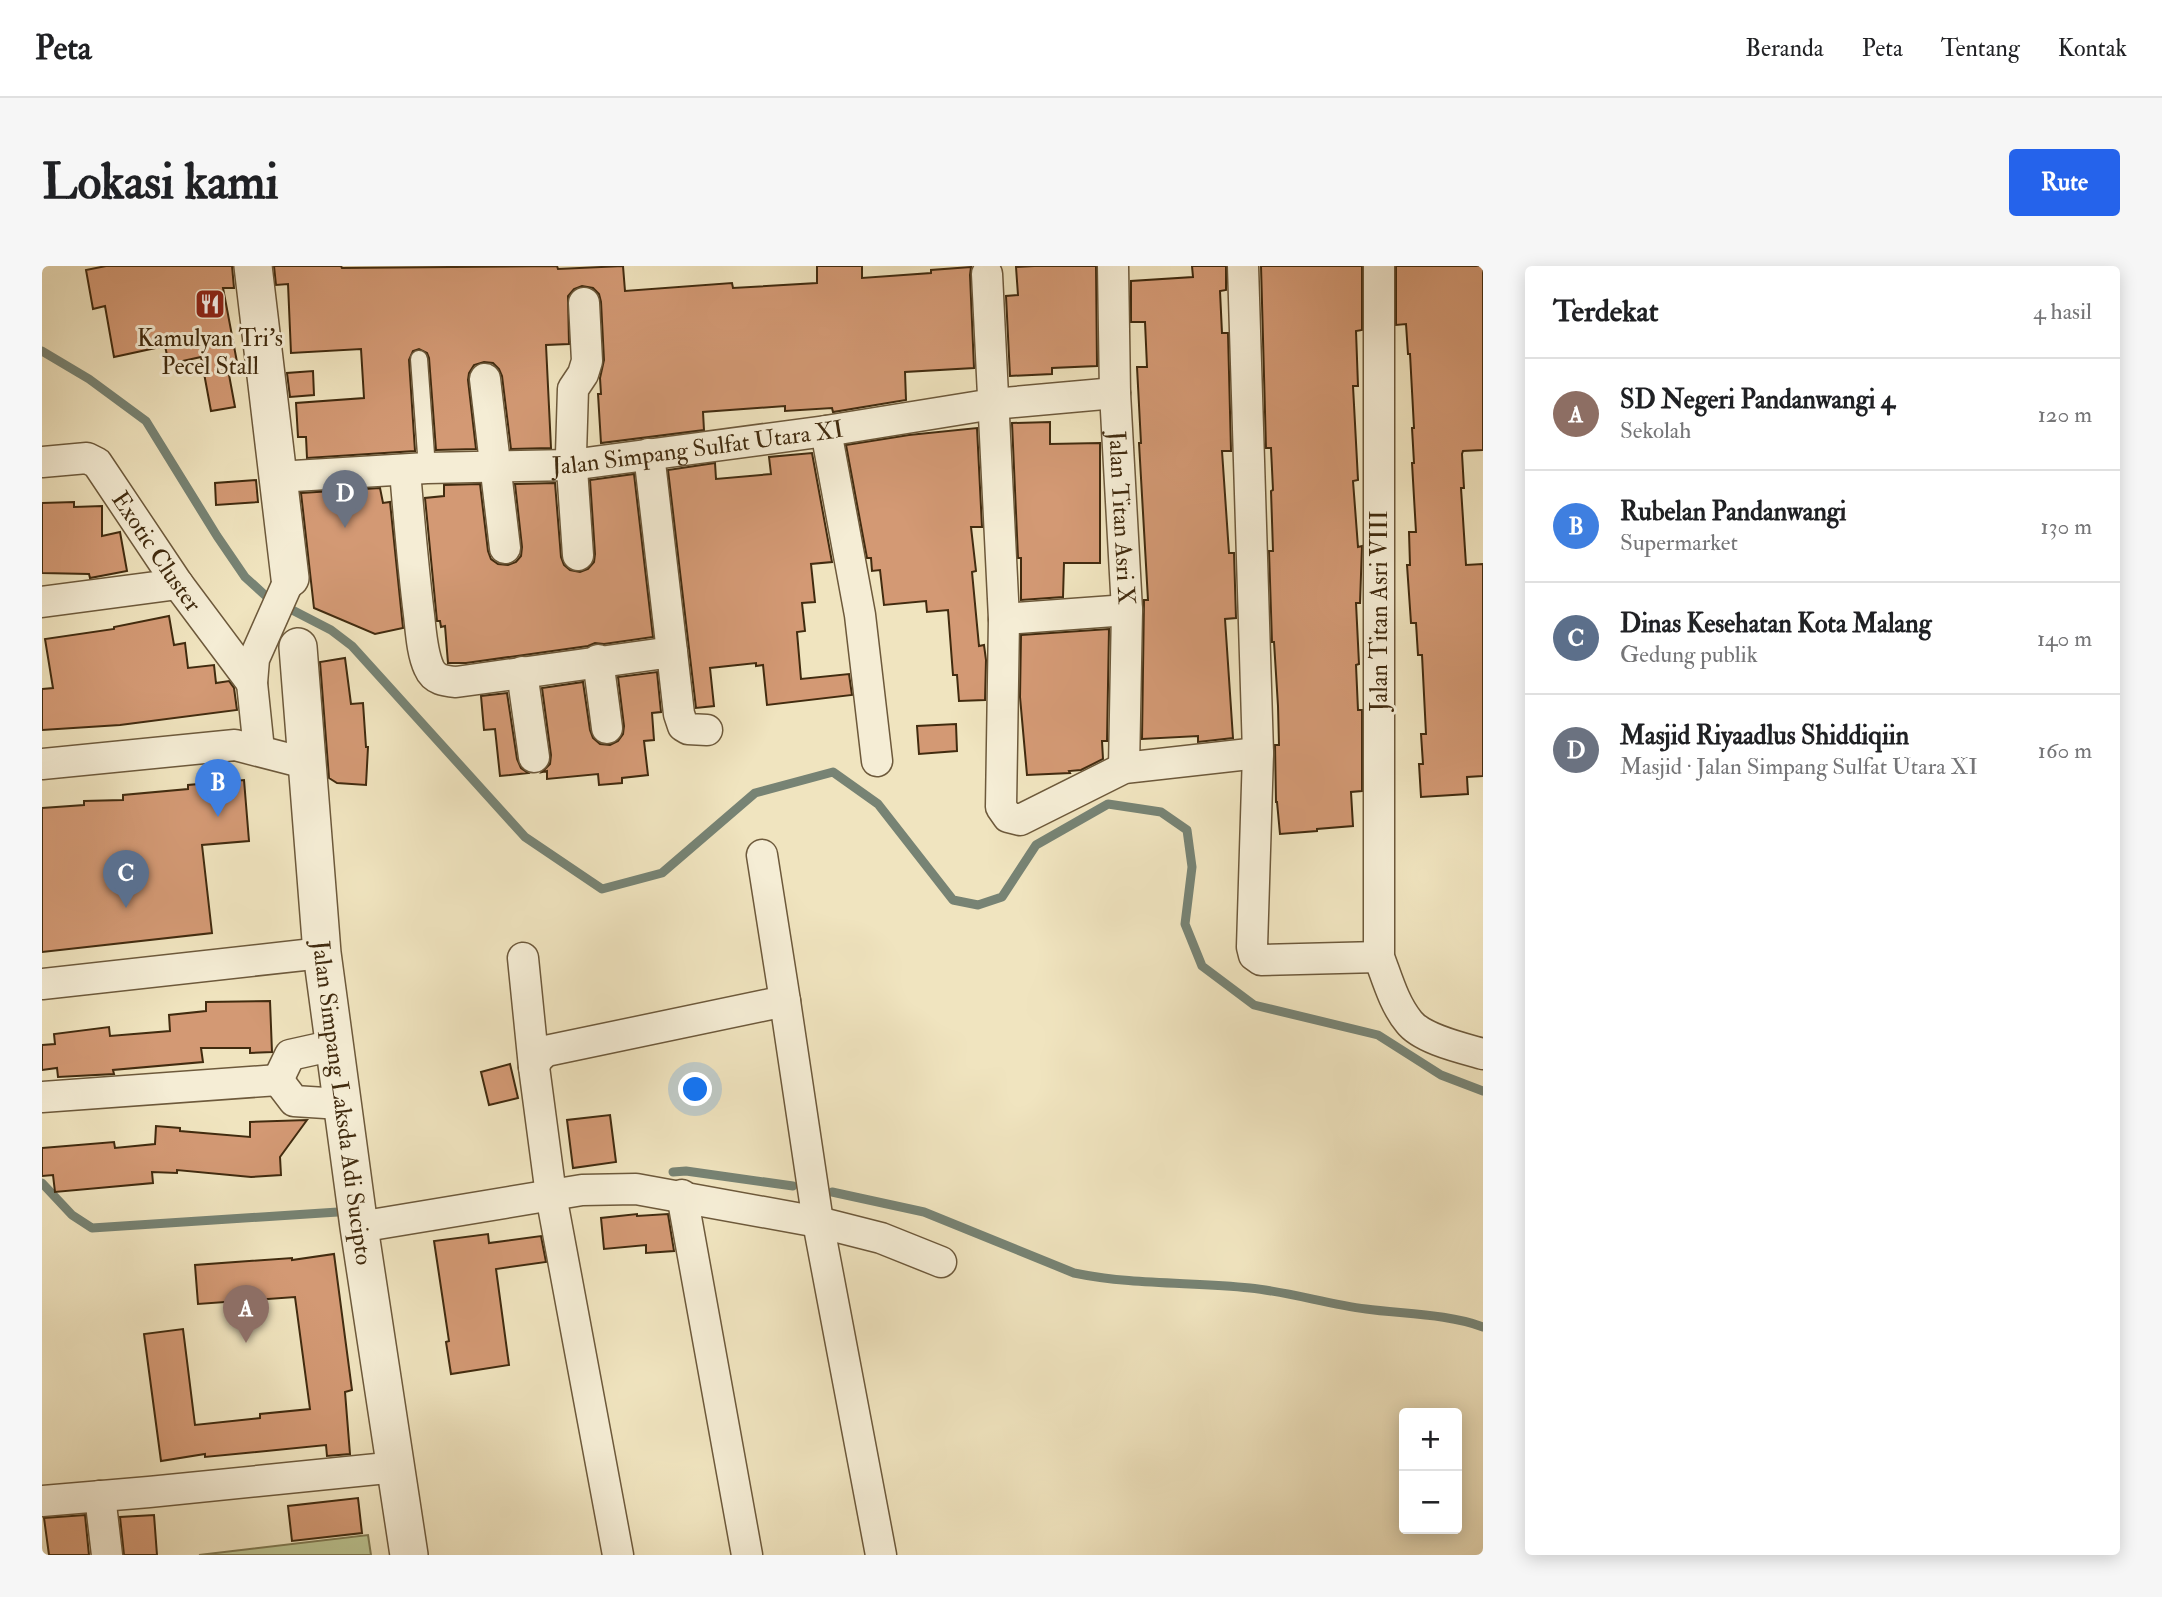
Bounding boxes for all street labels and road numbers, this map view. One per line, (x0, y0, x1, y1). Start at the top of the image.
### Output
street label: Jalan Simpang Sulfat Utara XI (551, 413, 846, 481)
street label: Jalan Titan Asri X (1101, 429, 1142, 606)
street label: Exotic Cluster (104, 485, 208, 618)
street label: Jalan Titan Asri VIII (1364, 510, 1395, 713)
street label: Jalan Simpang Laksda Adi Sucipto (305, 938, 380, 1267)

